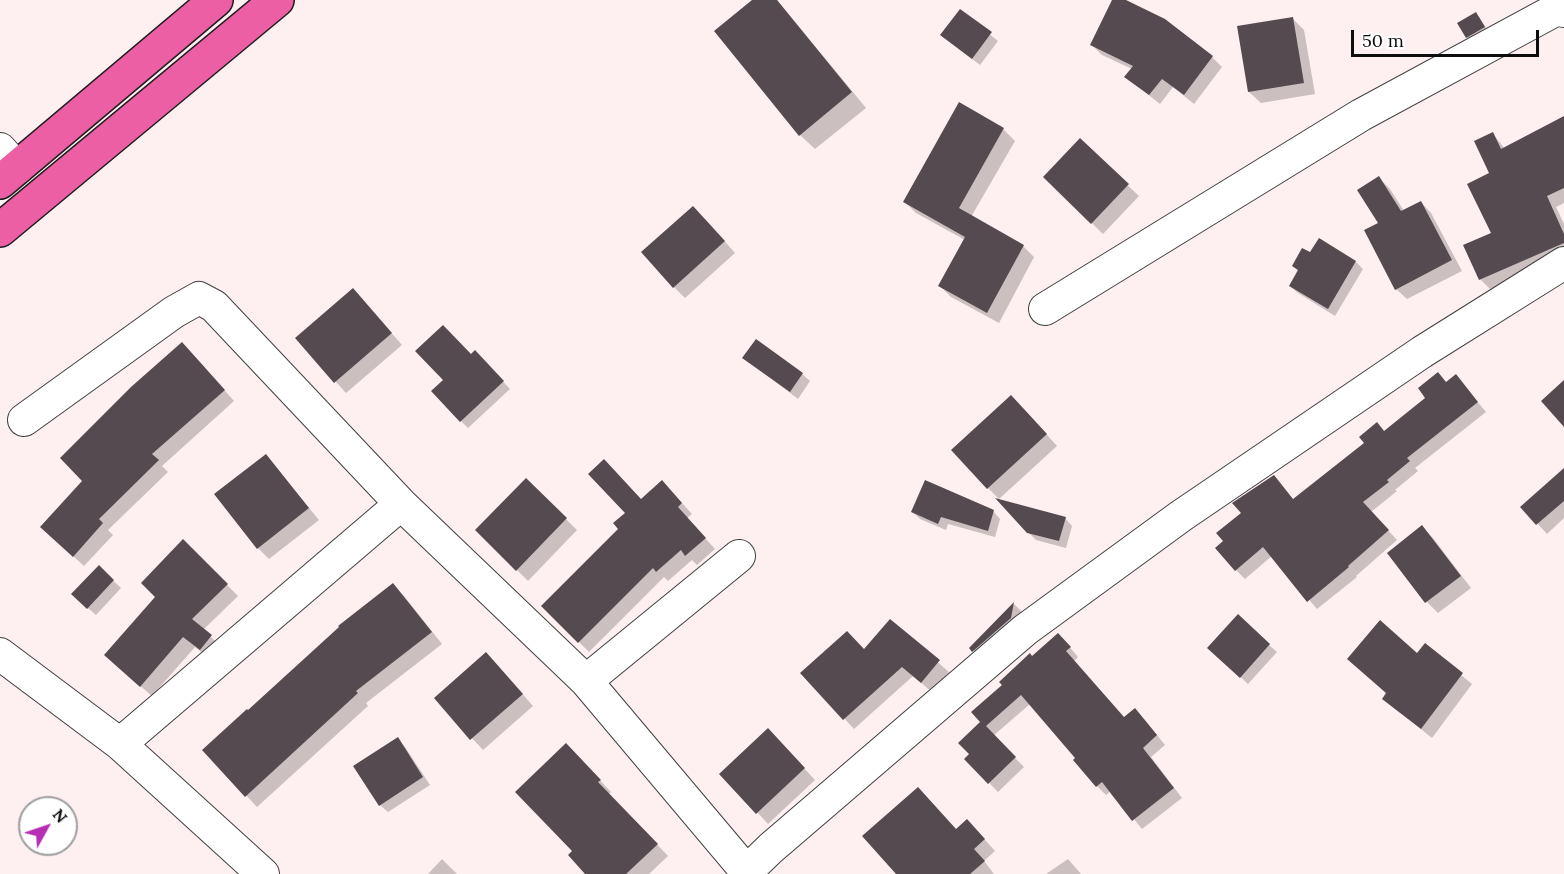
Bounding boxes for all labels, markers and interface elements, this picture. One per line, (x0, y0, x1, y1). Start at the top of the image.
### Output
scale bar (1354, 18, 1542, 56)
text: 50 m (1362, 29, 1404, 52)
north arrow (18, 796, 78, 856)
text: N (49, 805, 72, 827)

